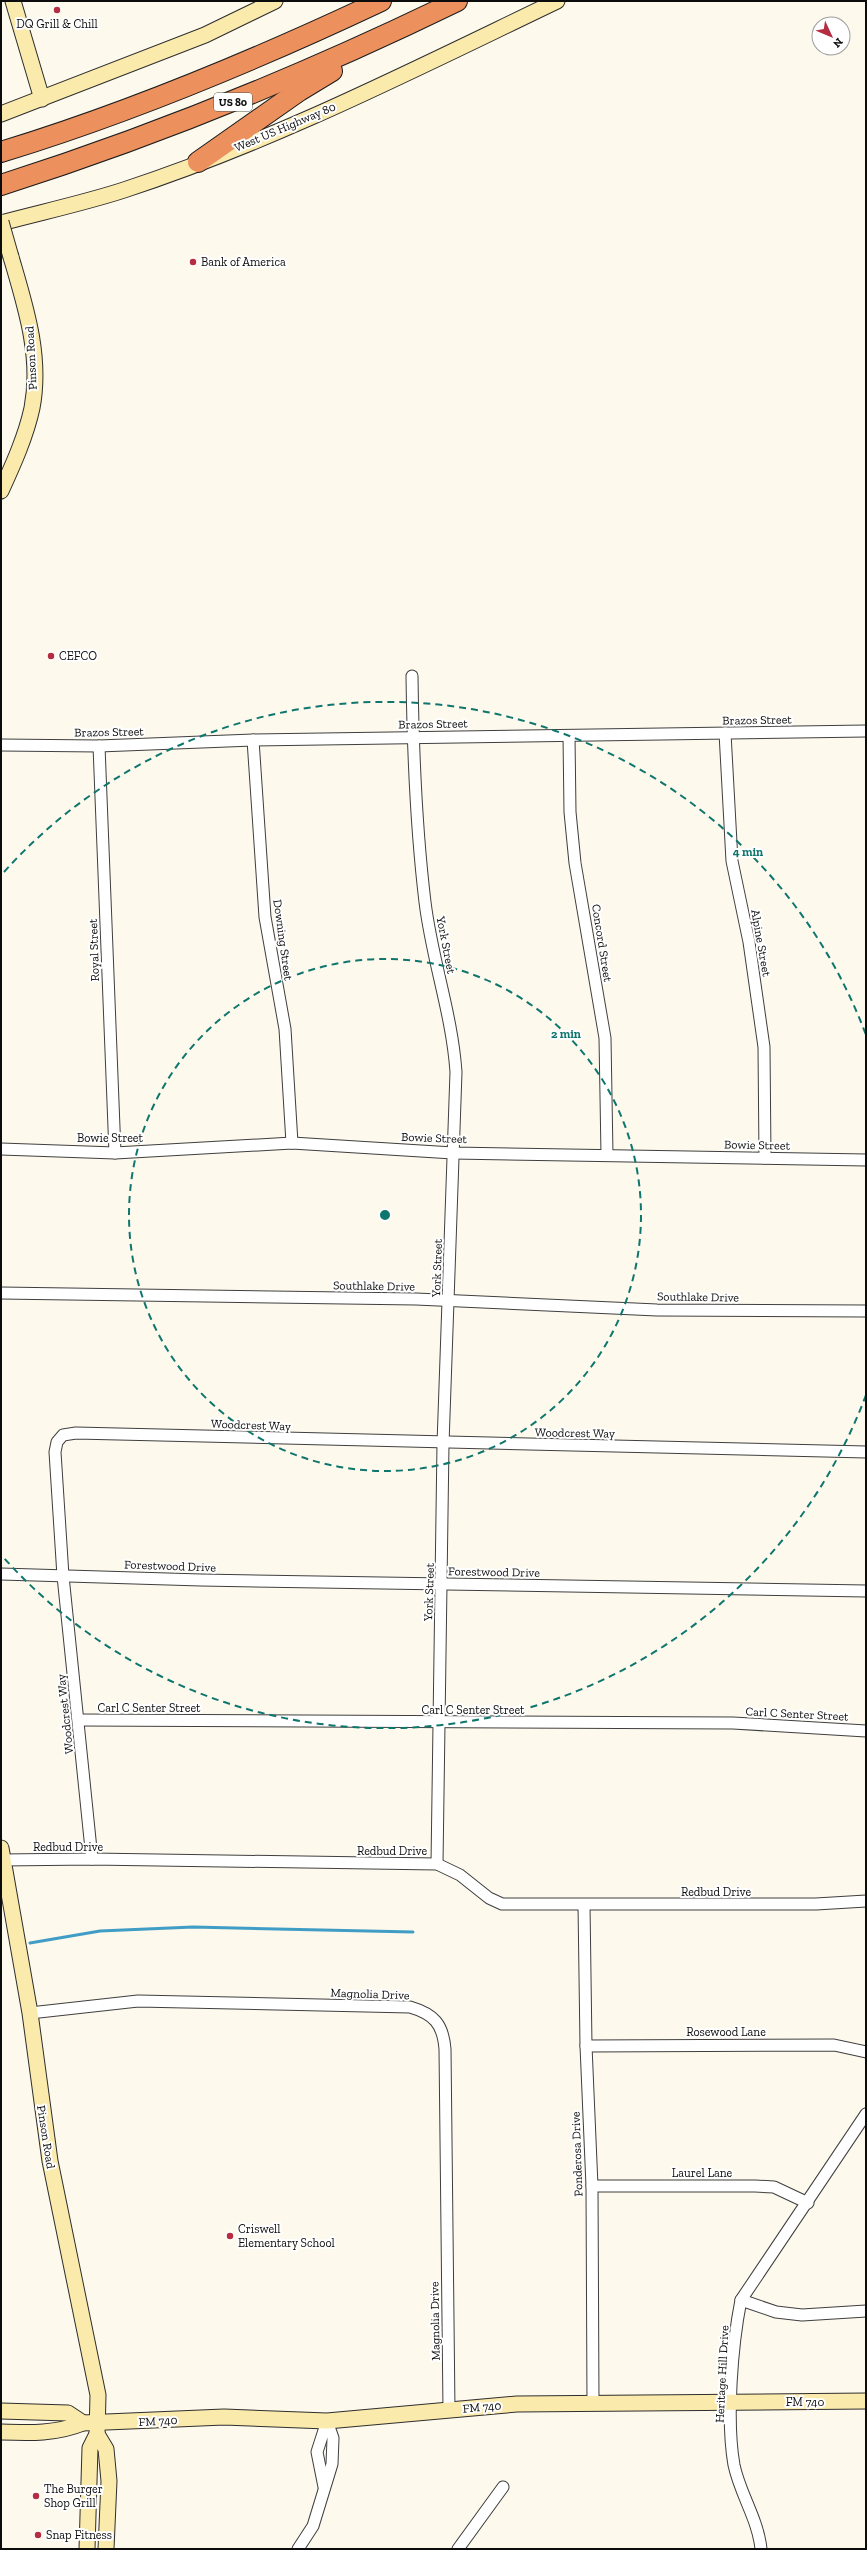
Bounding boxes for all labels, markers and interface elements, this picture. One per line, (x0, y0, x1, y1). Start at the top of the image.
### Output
marker: DQ Grill & Chill (52, 5, 62, 15)
north arrow (811, 16, 851, 56)
place label: DQ Grill & Chill (16, 17, 98, 31)
text: N (830, 35, 845, 51)
road number: US 80 (214, 93, 252, 111)
street label: West US Highway 80 (232, 99, 338, 155)
place label: Bank of America (201, 255, 286, 269)
marker: Bank of America (188, 257, 198, 267)
street label: Pinson Road (22, 325, 40, 390)
place label: CEFCO (59, 649, 97, 663)
marker: CEFCO (46, 651, 56, 661)
street label: Brazos Street (722, 712, 792, 728)
street label: Brazos Street (398, 716, 468, 732)
street label: Brazos Street (74, 724, 144, 740)
text: 4 min (733, 845, 763, 859)
street label: Downing Street (270, 899, 296, 982)
street label: Concord Street (589, 903, 615, 983)
street label: Alpine Street (748, 908, 774, 978)
street label: York Street (433, 914, 459, 975)
street label: Royal Street (86, 918, 102, 982)
text: 2 min (551, 1027, 581, 1041)
street label: Bowie Street (401, 1130, 468, 1146)
street label: Bowie Street (77, 1131, 143, 1145)
street label: Bowie Street (724, 1137, 791, 1153)
centre of rings (378, 1208, 392, 1222)
street label: York Street (429, 1238, 445, 1298)
street label: Southlake Drive (333, 1278, 416, 1294)
street label: Southlake Drive (657, 1289, 740, 1305)
street label: Woodcrest Way (211, 1417, 292, 1433)
street label: Woodcrest Way (535, 1425, 616, 1441)
street label: Forestwood Drive (124, 1557, 217, 1575)
street label: York Street (421, 1562, 437, 1622)
street label: Forestwood Drive (448, 1564, 540, 1580)
street label: Woodcrest Way (54, 1673, 76, 1755)
street label: Carl C Senter Street (97, 1701, 201, 1715)
street label: Carl C Senter Street (421, 1703, 525, 1717)
street label: Carl C Senter Street (745, 1704, 849, 1724)
street label: Redbud Drive (33, 1840, 103, 1854)
street label: Redbud Drive (357, 1844, 427, 1858)
street label: Redbud Drive (681, 1885, 751, 1899)
street label: Magnolia Drive (330, 1986, 410, 2002)
street label: Rosewood Lane (686, 2025, 766, 2039)
street label: Pinson Road (34, 2104, 58, 2170)
street label: Ponderosa Drive (569, 2111, 585, 2197)
street label: Laurel Lane (672, 2166, 733, 2180)
place label: Criswell Elementary School (238, 2222, 335, 2250)
marker: Criswell Elementary School (225, 2231, 235, 2241)
street label: Magnolia Drive (427, 2281, 443, 2361)
street label: Heritage Hill Drive (712, 2324, 732, 2423)
street label: FM 740 (786, 2395, 824, 2409)
street label: FM 740 (462, 2398, 502, 2416)
street label: FM 740 (138, 2413, 178, 2429)
place label: The Burger Shop Grill (44, 2482, 103, 2510)
marker: The Burger Shop Grill (31, 2491, 41, 2501)
place label: Snap Fitness (46, 2528, 112, 2542)
marker: Snap Fitness (33, 2530, 43, 2540)

